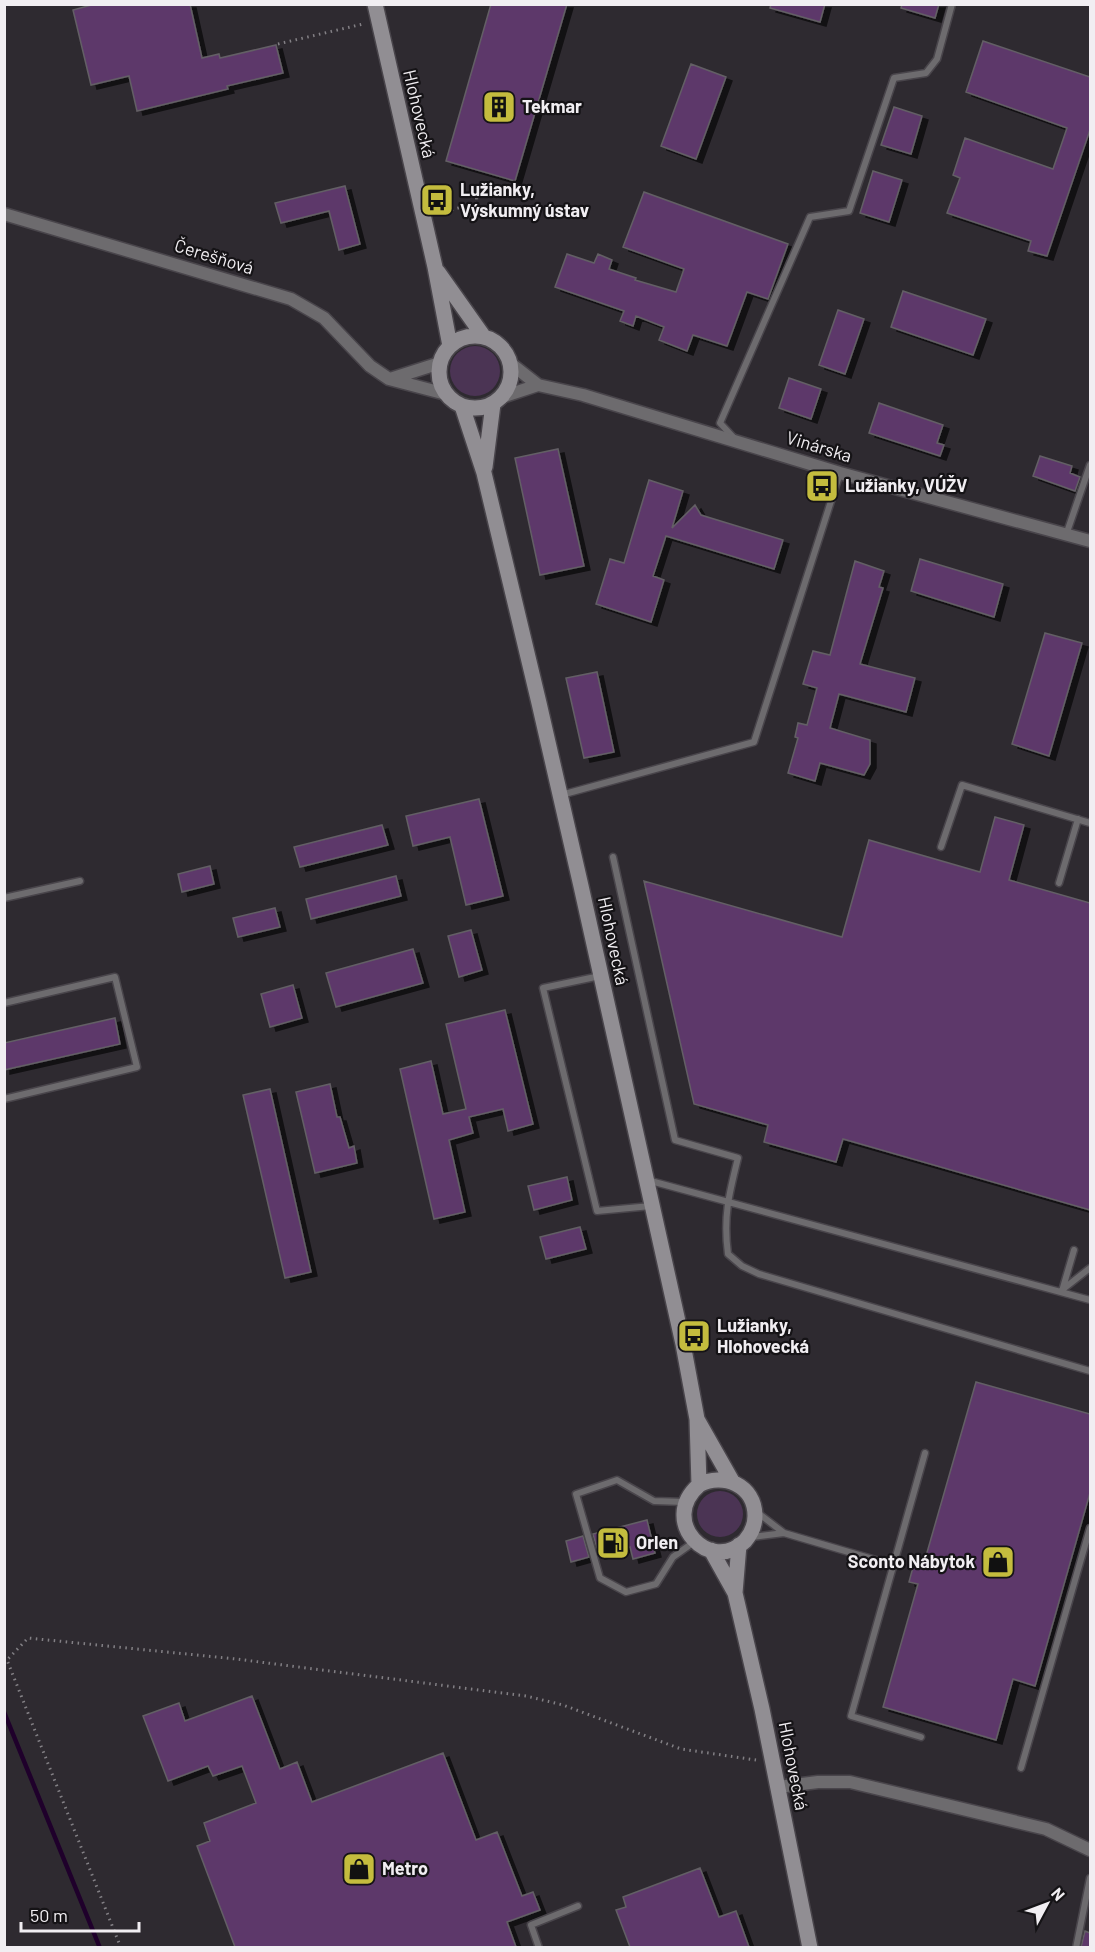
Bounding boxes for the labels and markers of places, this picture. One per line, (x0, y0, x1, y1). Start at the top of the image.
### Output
building icon: Tekmar (481, 89, 517, 125)
place label: Tekmar (522, 95, 582, 117)
place label: Lužianky, Výskumný ústav (460, 178, 589, 221)
bus stop icon: Lužianky, Výskumný ústav (419, 182, 455, 218)
bus stop icon: Lužianky, VÚŽV (804, 468, 840, 504)
place label: Lužianky, VÚŽV (845, 474, 967, 496)
place label: Lužianky, Hlohovecká (717, 1314, 809, 1357)
bus stop icon: Lužianky, Hlohovecká (676, 1318, 712, 1354)
fuel station icon: Orlen (595, 1525, 631, 1561)
place label: Orlen (636, 1531, 678, 1553)
shop icon: Sconto Nábytok (980, 1544, 1016, 1580)
place label: Sconto Nábytok (848, 1550, 975, 1572)
shop icon: Metro (341, 1851, 377, 1887)
place label: Metro (382, 1857, 428, 1879)

